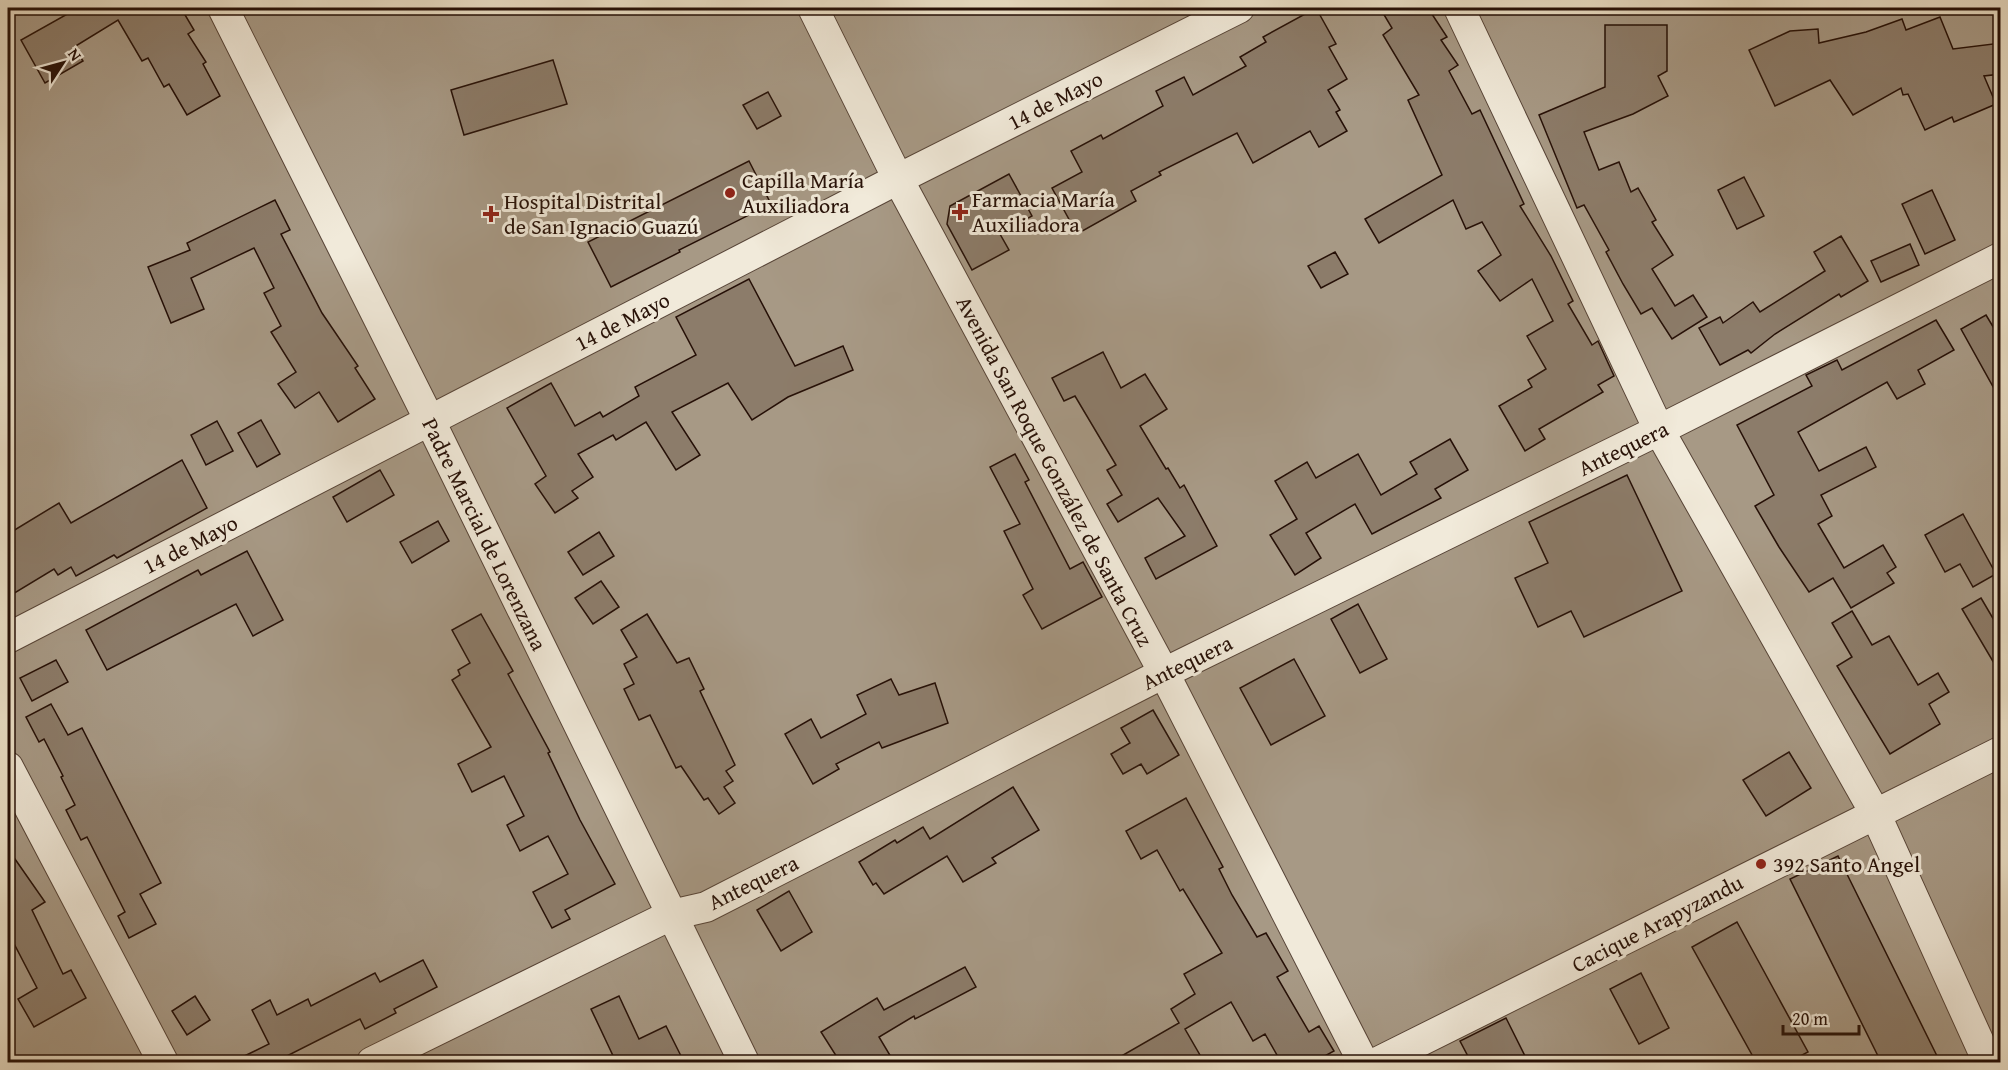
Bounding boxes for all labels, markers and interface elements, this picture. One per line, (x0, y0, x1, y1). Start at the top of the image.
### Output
north arrow (33, 33, 93, 93)
text: N (62, 43, 88, 66)
street label: 14 de Mayo (1002, 62, 1108, 138)
place label: Capilla María Auxiliadora (742, 164, 865, 221)
place label: Farmacia María Auxiliadora (972, 183, 1116, 240)
place label: Hospital Distrital de San Ignacio Guazú (504, 185, 699, 242)
marker: Capilla María Auxiliadora (723, 186, 737, 200)
marker: Hospital Distrital de San Ignacio Guazú (482, 205, 500, 223)
marker: Farmacia María Auxiliadora (953, 205, 967, 219)
street label: 14 de Mayo (569, 283, 675, 359)
street label: Avenida San Roque González de Santa Cruz (949, 290, 1162, 652)
street label: Padre Marcial de Lorenzana (415, 412, 556, 656)
street label: Antequera (1572, 412, 1674, 484)
street label: 14 de Mayo (137, 506, 243, 582)
street label: Antequera (1136, 626, 1238, 698)
street label: Antequera (702, 846, 804, 918)
place label: 392 Santo Angel (1773, 848, 1920, 880)
marker: 392 Santo Angel (1754, 857, 1768, 871)
street label: Cacique Arapyzandu (1566, 866, 1748, 980)
scale bar (1783, 998, 1860, 1036)
text: 20 m (1792, 1005, 1828, 1032)

